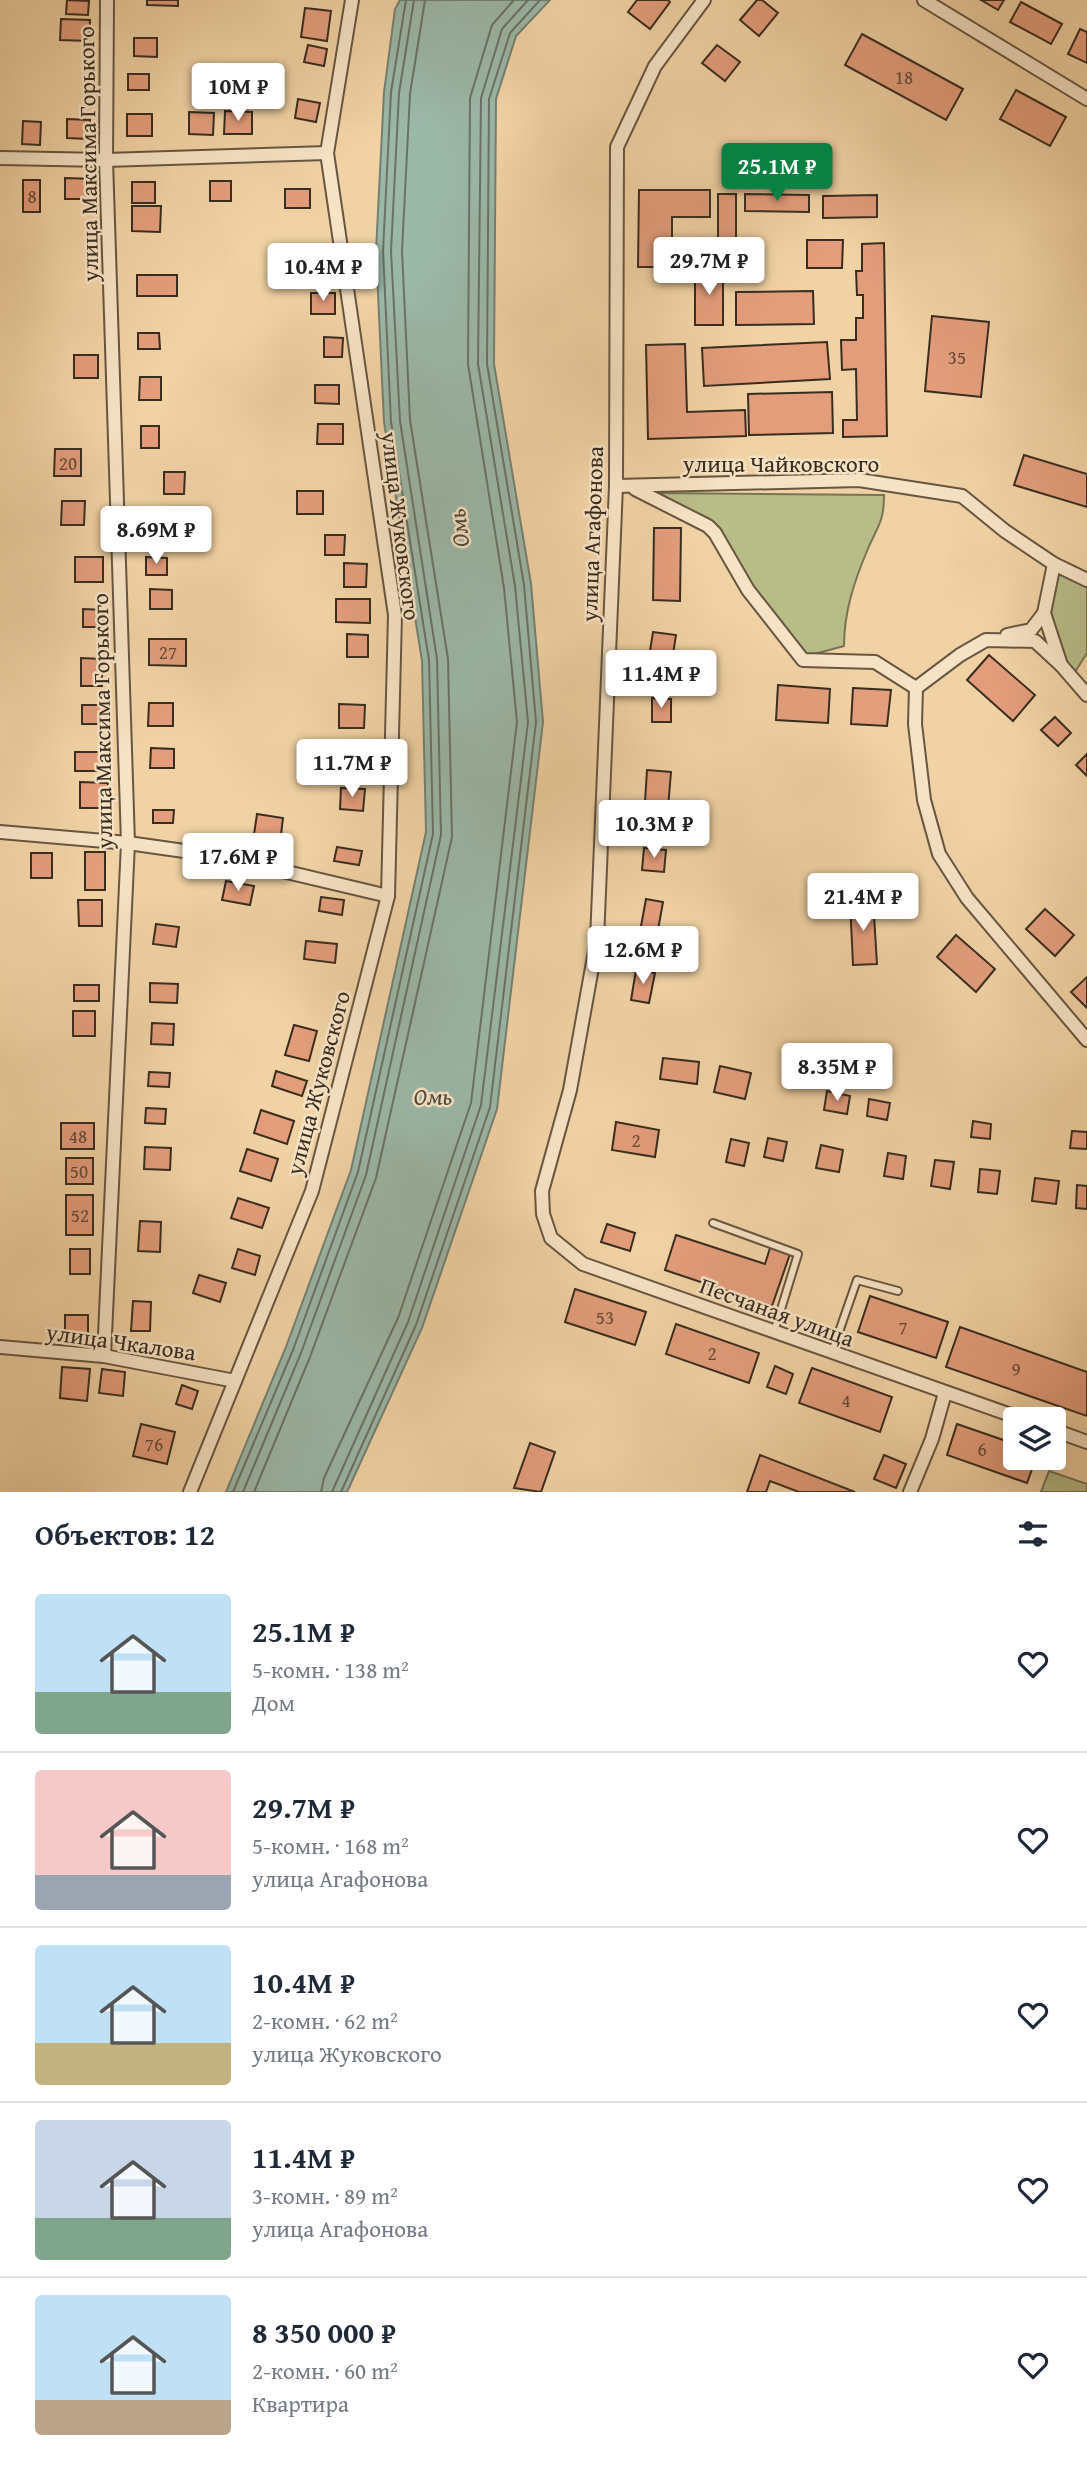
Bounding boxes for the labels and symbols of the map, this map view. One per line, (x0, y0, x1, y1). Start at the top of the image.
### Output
street label: улица Максима Горького (69, 26, 106, 283)
house number: 18 (895, 63, 913, 91)
pin: 10M ₽ (189, 64, 287, 123)
pin: 25.1M ₽ (712, 144, 842, 203)
house number: 8 (27, 182, 37, 210)
pin: 29.7M ₽ (644, 238, 774, 297)
pin: 10.4M ₽ (258, 244, 388, 303)
house number: 35 (948, 343, 966, 371)
street label: улица Жуковского (373, 429, 429, 622)
street label: улица Агафонова (572, 445, 611, 624)
street label: улица Чайковского (682, 447, 879, 480)
house number: 20 (59, 449, 77, 477)
pin: 8.69M ₽ (91, 506, 221, 566)
water label: Омь (439, 507, 478, 549)
street label: улица Максима Горького (83, 593, 120, 850)
house number: 27 (159, 638, 177, 666)
pin: 11.4M ₽ (596, 650, 726, 710)
pin: 11.7M ₽ (287, 740, 417, 799)
pin: 10.3M ₽ (589, 800, 719, 860)
pin: 17.6M ₽ (173, 834, 303, 893)
pin: 21.4M ₽ (798, 874, 928, 933)
pin: 12.6M ₽ (578, 926, 708, 986)
street label: улица Жуковского (277, 987, 358, 1180)
pin: 8.35M ₽ (772, 1044, 902, 1103)
water label: Омь (414, 1079, 453, 1114)
house number: 48 (69, 1122, 87, 1150)
house number: 2 (631, 1126, 641, 1154)
house number: 50 (70, 1157, 88, 1185)
house number: 52 (71, 1201, 89, 1229)
street label: Песчаная улица (695, 1268, 859, 1355)
house number: 53 (596, 1303, 614, 1331)
house number: 7 (898, 1313, 908, 1341)
street label: улица Чкалова (43, 1315, 198, 1368)
house number: 2 (707, 1339, 717, 1367)
house number: 9 (1011, 1355, 1021, 1383)
house number: 4 (841, 1386, 851, 1414)
house number: 76 (145, 1430, 163, 1458)
house number: 6 (977, 1435, 987, 1463)

